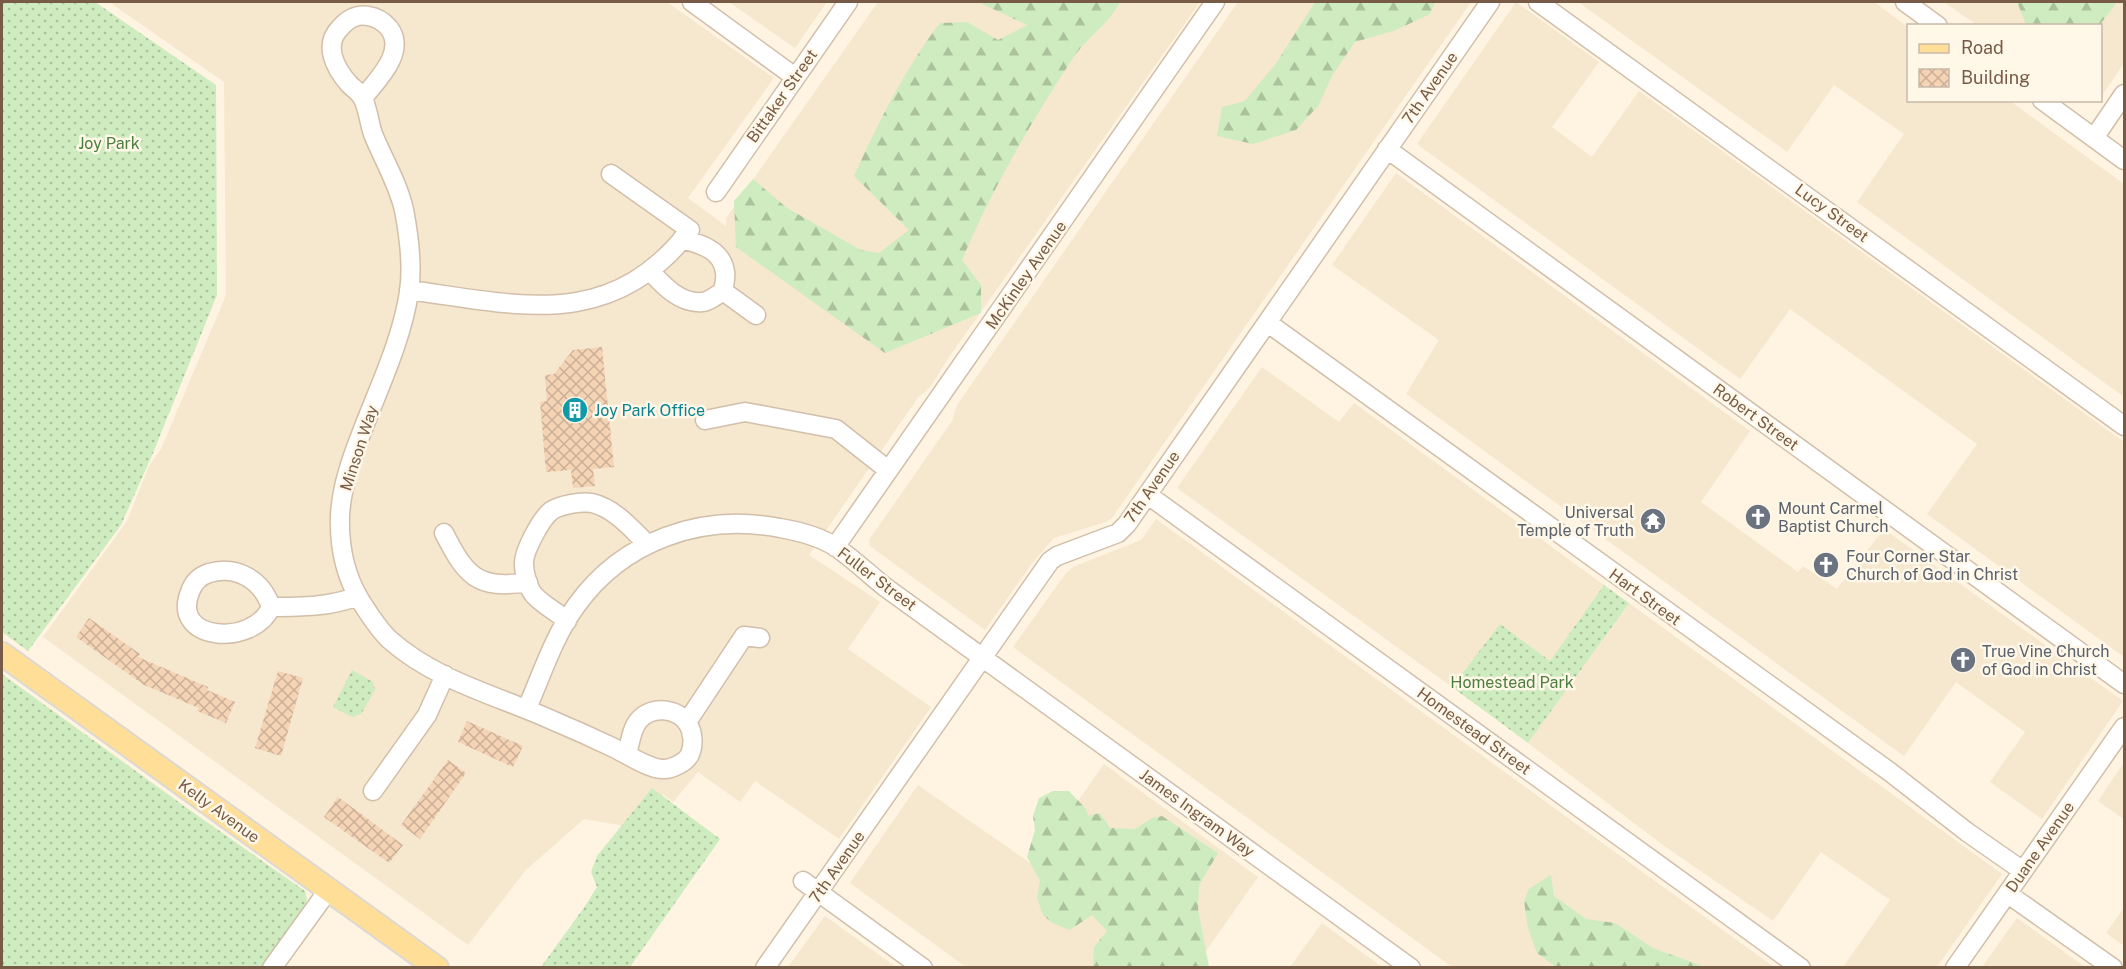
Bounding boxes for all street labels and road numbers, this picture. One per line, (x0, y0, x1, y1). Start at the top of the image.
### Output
street label: Bittaker Street (743, 46, 821, 146)
street label: 7th Avenue (1398, 48, 1462, 128)
street label: Lucy Street (1792, 180, 1872, 246)
street label: McKinley Avenue (982, 217, 1070, 333)
street label: Robert Street (1710, 380, 1802, 454)
street label: Minson Way (336, 402, 382, 493)
street label: 7th Avenue (1120, 447, 1184, 527)
street label: Fuller Street (834, 543, 920, 615)
street label: Hart Street (1605, 565, 1685, 629)
street label: Homestead Street (1413, 683, 1535, 779)
street label: James Ingram Way (1136, 765, 1259, 861)
street label: Kelly Avenue (175, 775, 263, 847)
street label: Duane Avenue (2002, 798, 2078, 896)
street label: 7th Avenue (805, 827, 869, 907)

